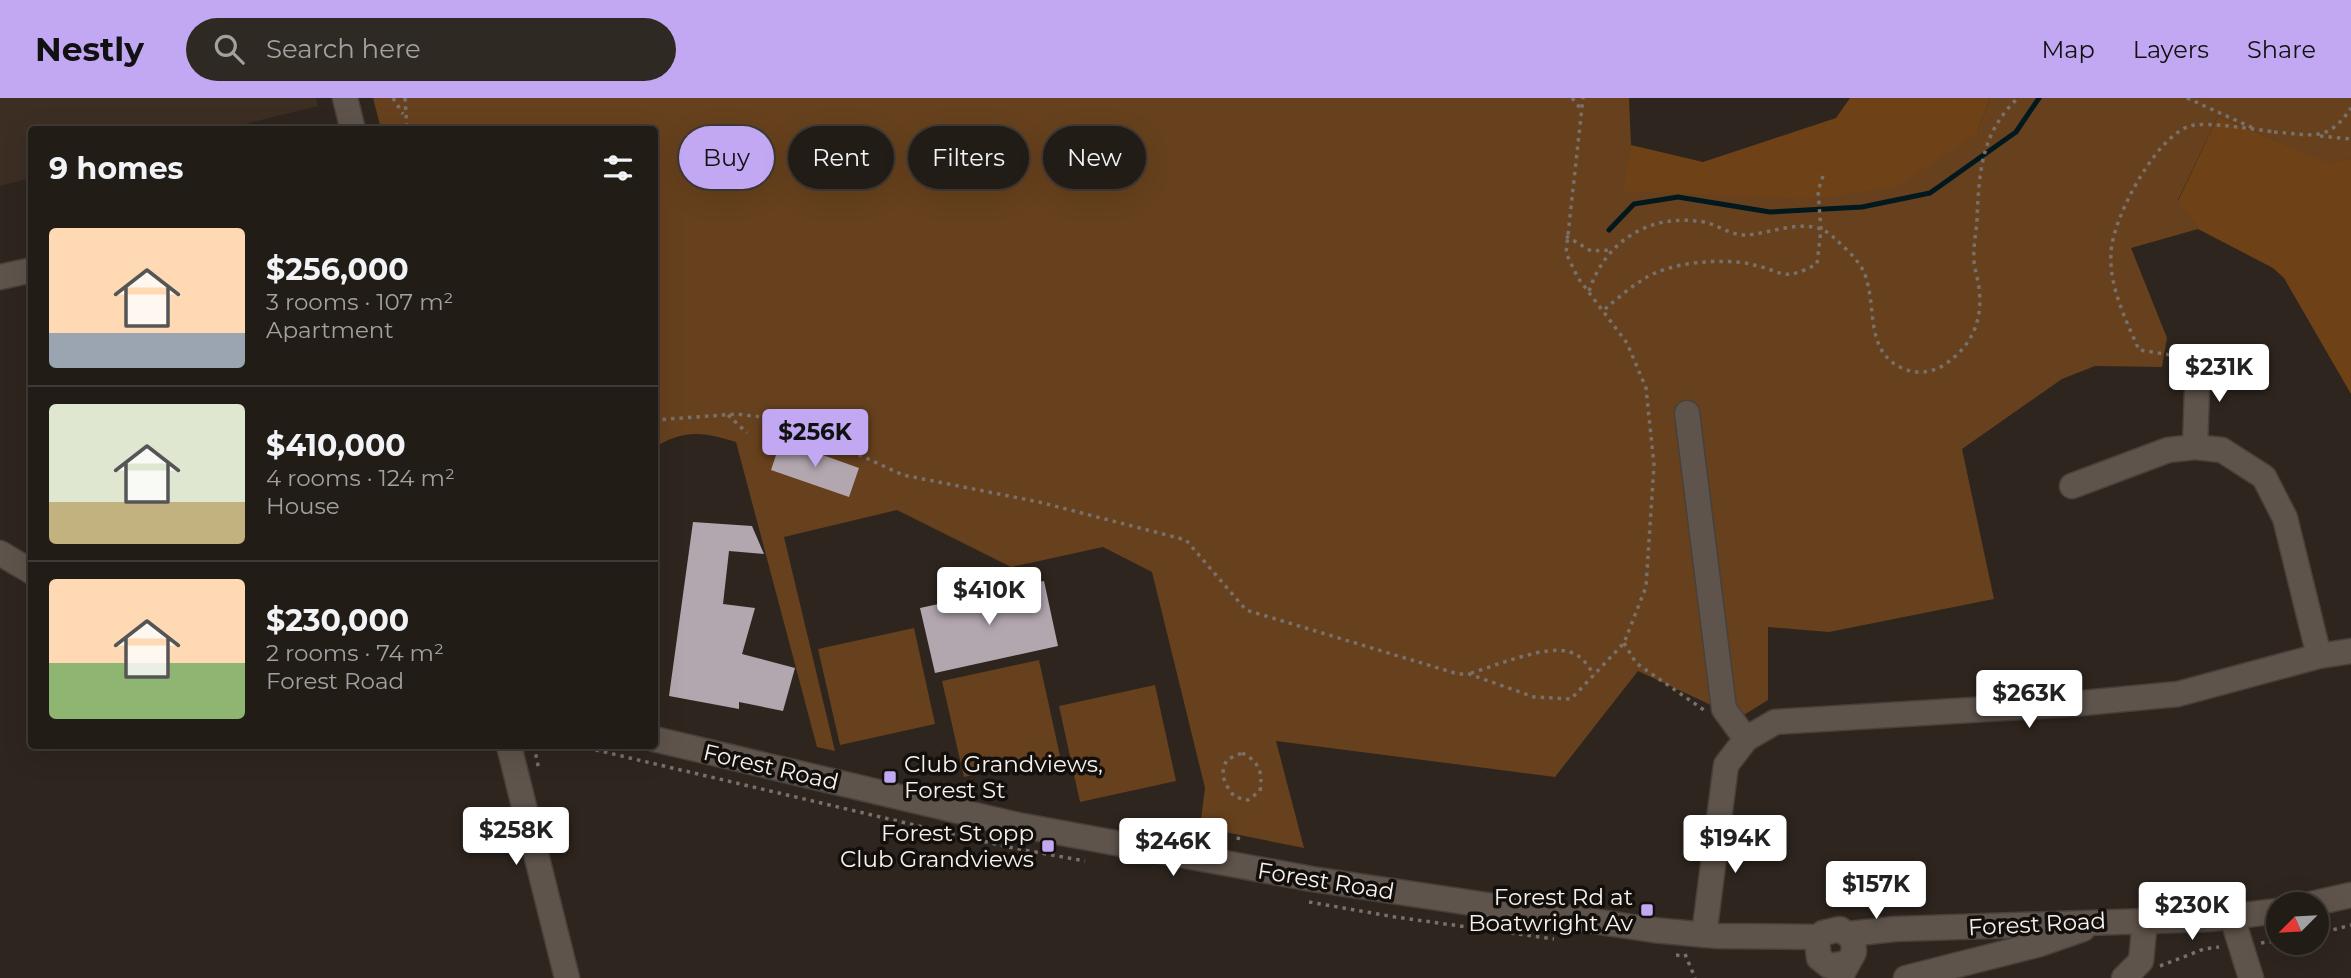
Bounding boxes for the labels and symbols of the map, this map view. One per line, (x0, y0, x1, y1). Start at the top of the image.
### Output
pin: $231K (2170, 344, 2268, 404)
pin: $256K (766, 410, 864, 469)
pin: $410K (940, 568, 1038, 627)
pin: $263K (1980, 670, 2078, 730)
street label: Forest Road (701, 738, 841, 796)
place label: Club Grandviews, Forest St (904, 750, 1103, 804)
marker: Club Grandviews, Forest St (882, 769, 898, 785)
pin: $258K (467, 808, 565, 867)
pin: $194K (1686, 816, 1784, 875)
pin: $246K (1124, 818, 1222, 878)
place label: Forest St opp Club Grandviews (840, 819, 1034, 873)
marker: Forest St opp Club Grandviews (1040, 838, 1056, 854)
street label: Forest Road (1256, 856, 1396, 906)
pin: $157K (1827, 862, 1925, 921)
pin: $230K (2143, 882, 2241, 942)
place label: Forest Rd at Boatwright Av (1468, 883, 1634, 937)
north arrow (2266, 892, 2329, 956)
marker: Forest Rd at Boatwright Av (1639, 902, 1655, 918)
street label: Forest Road (1967, 906, 2107, 942)

